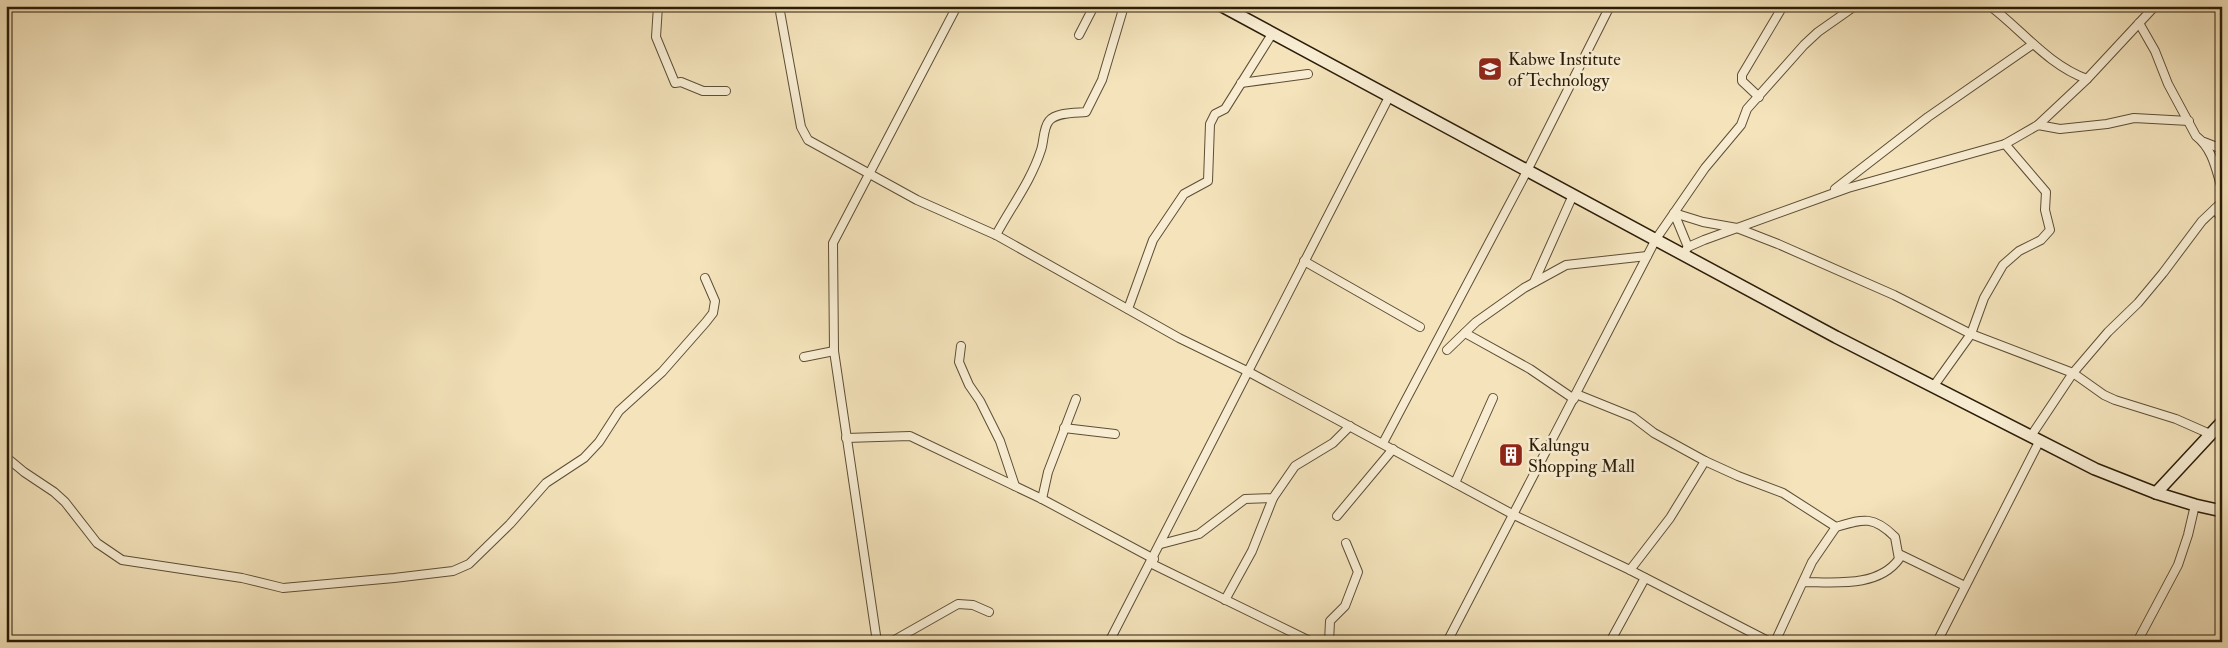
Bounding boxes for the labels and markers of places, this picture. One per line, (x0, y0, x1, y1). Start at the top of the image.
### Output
place label: Kabwe Institute of Technology (1508, 48, 1621, 92)
school or university icon: Kabwe Institute of Technology (1477, 56, 1503, 82)
place label: Kalungu Shopping Mall (1528, 434, 1635, 478)
building icon: Kalungu Shopping Mall (1498, 442, 1524, 468)

